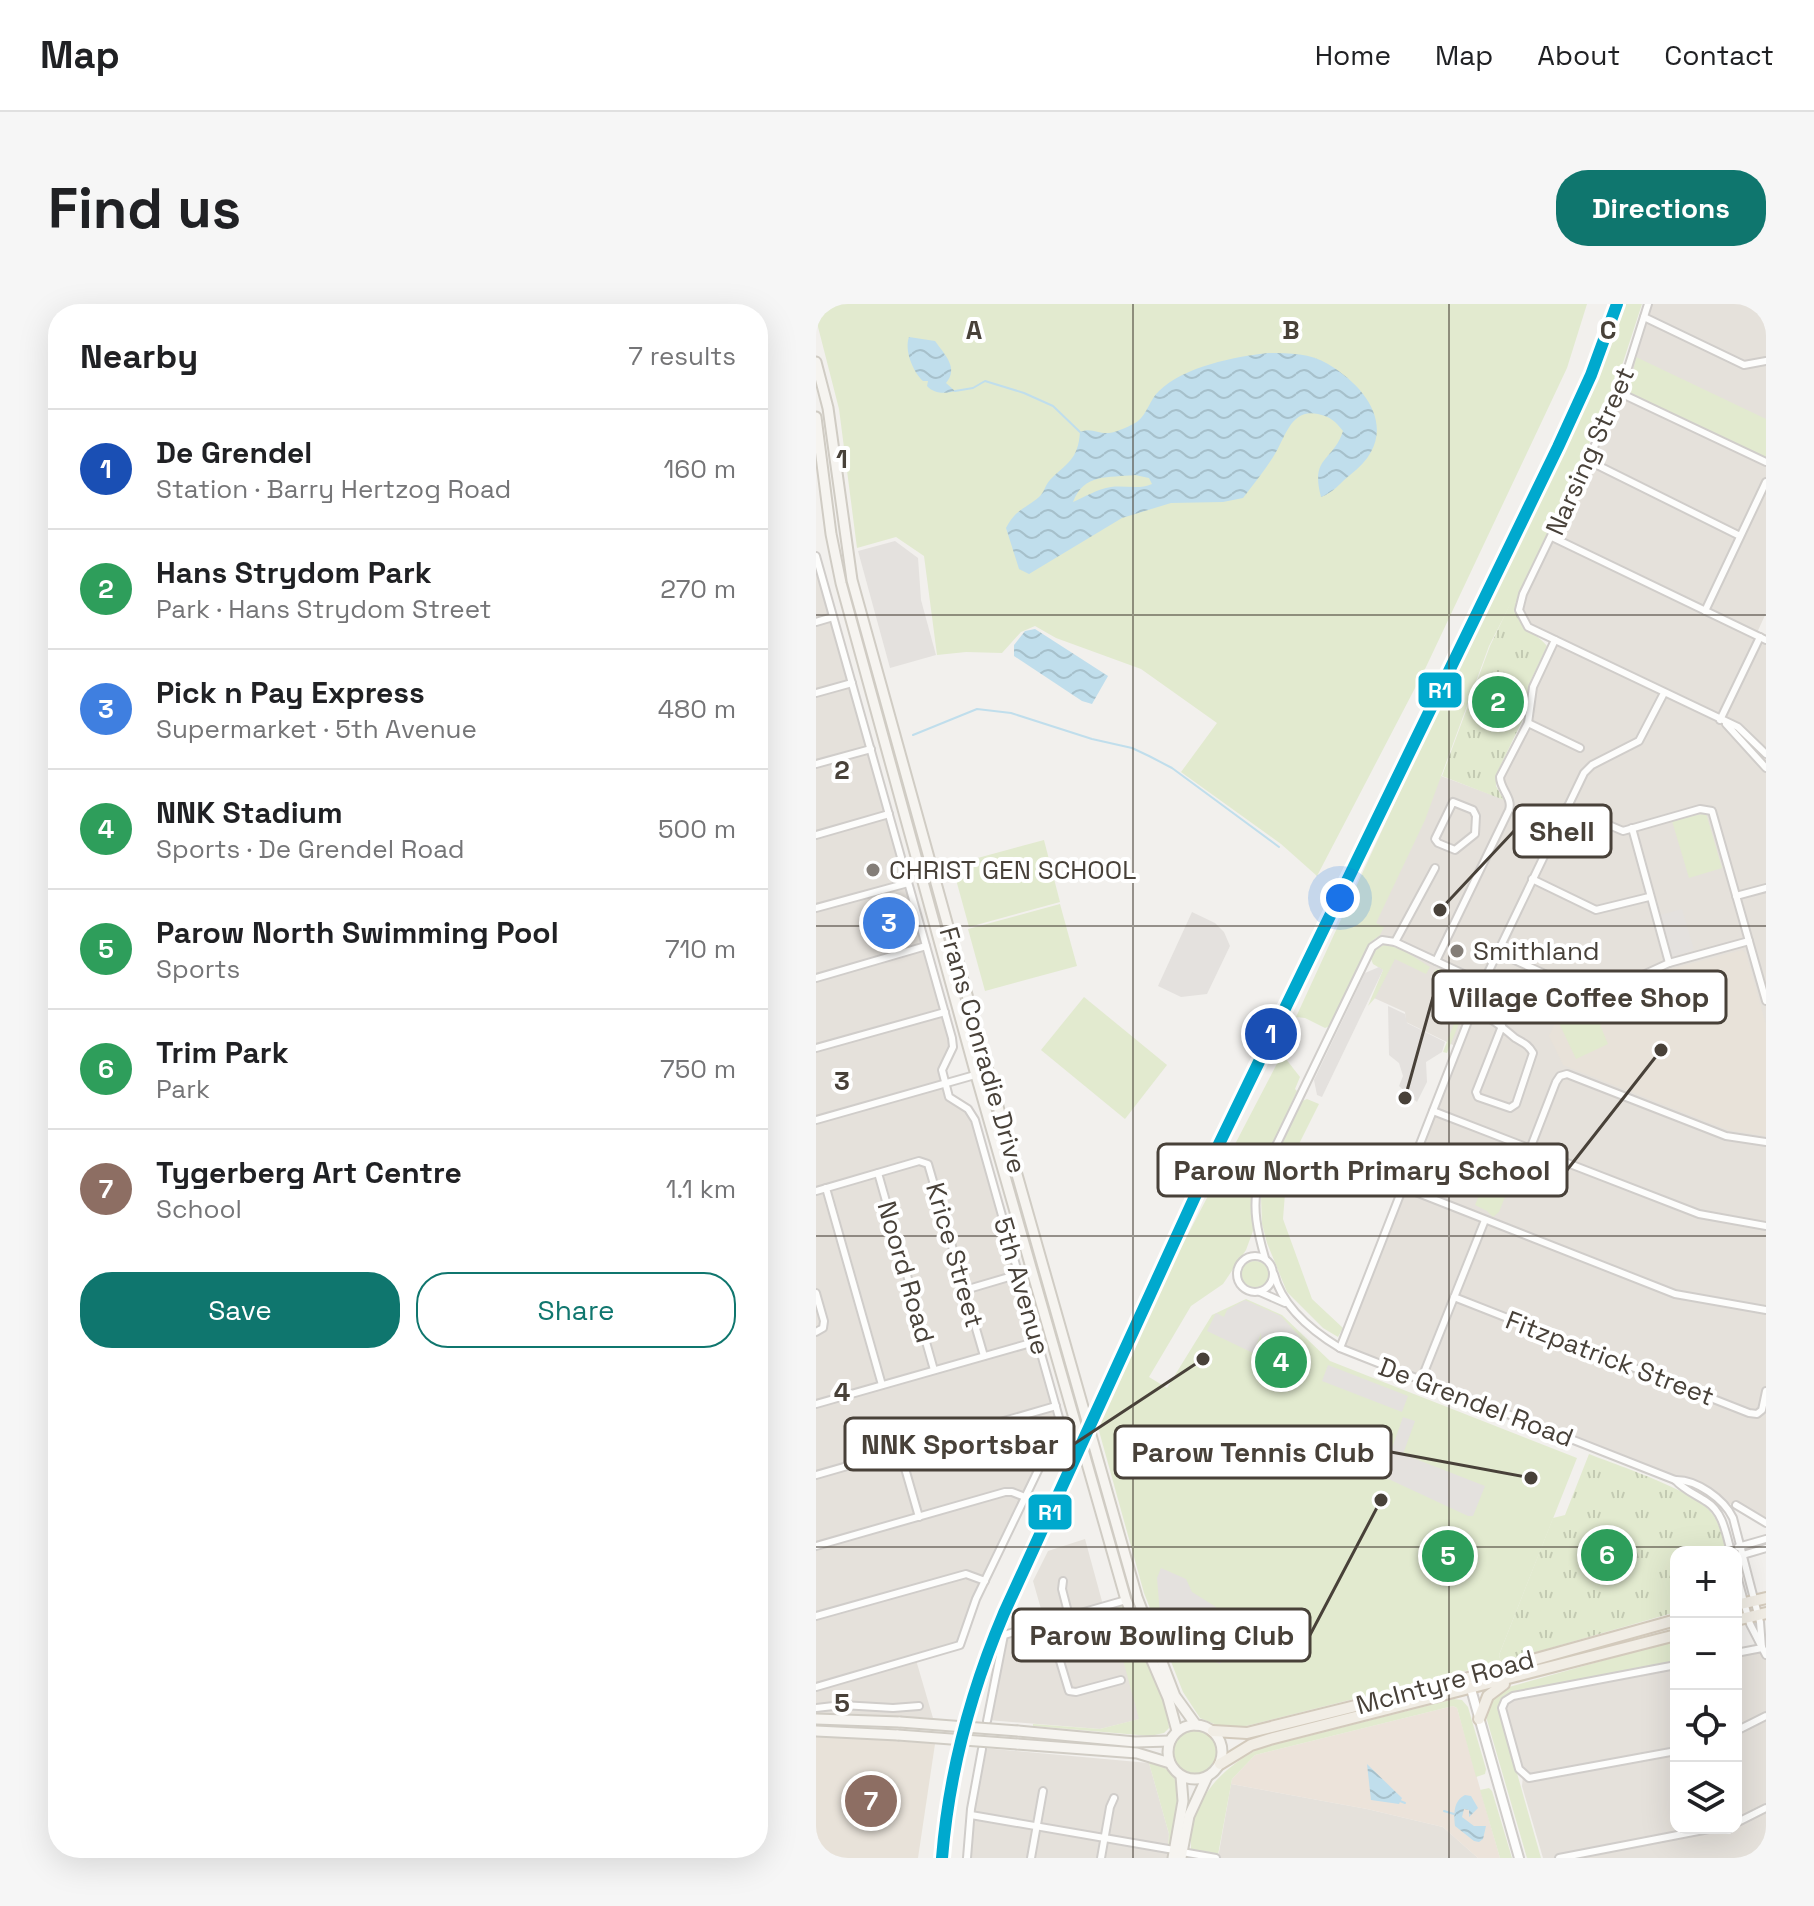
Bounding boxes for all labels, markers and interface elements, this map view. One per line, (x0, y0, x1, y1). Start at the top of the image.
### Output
text: Map (40, 31, 120, 79)
text: Home (1315, 37, 1391, 73)
text: Map (1435, 37, 1493, 73)
text: About (1537, 37, 1620, 73)
text: Contact (1664, 37, 1774, 73)
button: Directions (1556, 170, 1766, 246)
text: Find us (48, 173, 241, 244)
text: A (966, 313, 983, 347)
text: B (1282, 313, 1300, 347)
text: C (1600, 313, 1616, 347)
text: Nearby (80, 335, 198, 378)
text: 7 results (628, 339, 736, 373)
street label: Narsing Street (1538, 362, 1642, 540)
text: De Grendel (156, 433, 312, 472)
text: 1 (836, 442, 848, 476)
text: 1 (100, 452, 112, 486)
text: 160 m (664, 452, 736, 486)
text: Station · Barry Hertzog Road (156, 472, 511, 506)
text: Hans Strydom Park (156, 553, 432, 592)
text: 2 (98, 572, 114, 606)
text: 270 m (660, 572, 736, 606)
text: Park · Hans Strydom Street (156, 592, 492, 626)
line badge: R1 (1417, 671, 1463, 709)
pin: 2 (1472, 672, 1524, 732)
text: Pick n Pay Express (156, 673, 425, 712)
text: R1 (1428, 676, 1452, 704)
text: 3 (98, 692, 114, 726)
text: 480 m (658, 692, 736, 726)
text: Supermarket · 5th Avenue (156, 712, 477, 746)
text: 2 (834, 753, 850, 787)
text: NNK Stadium (156, 793, 343, 832)
callout: Shell (1514, 805, 1611, 857)
text: 4 (98, 812, 114, 846)
text: 500 m (658, 812, 736, 846)
text: Shell (1529, 813, 1595, 849)
text: Sports · De Grendel Road (156, 832, 465, 866)
place label: CHRIST GEN SCHOOL (889, 853, 1136, 887)
marker: CHRIST GEN SCHOOL (864, 861, 882, 879)
your location (1320, 878, 1360, 918)
pin: 3 (863, 893, 915, 953)
text: Parow North Swimming Pool (156, 913, 559, 952)
street label: Frans Conradie Drive (932, 923, 1034, 1177)
text: 5 (98, 932, 114, 966)
text: 710 m (665, 932, 736, 966)
place label: Smithland (1473, 934, 1600, 968)
marker: Smithland (1448, 942, 1466, 960)
text: Sports (156, 952, 240, 986)
callout: Village Coffee Shop (1433, 971, 1726, 1023)
text: Village Coffee Shop (1449, 979, 1709, 1015)
pin: 1 (1245, 1004, 1297, 1064)
text: Trim Park (156, 1033, 289, 1072)
text: 6 (98, 1052, 114, 1086)
text: 750 m (660, 1052, 736, 1086)
text: 3 (834, 1064, 850, 1098)
text: Park (156, 1072, 210, 1106)
callout: Parow North Primary School (1158, 1144, 1567, 1196)
text: Parow North Primary School (1174, 1152, 1551, 1188)
text: Tygerberg Art Centre (156, 1153, 462, 1192)
text: 7 (99, 1172, 113, 1206)
text: 1.1 km (666, 1172, 736, 1206)
street label: Krice Street (918, 1179, 992, 1331)
text: School (156, 1192, 242, 1226)
street label: Noord Road (870, 1197, 942, 1347)
street label: 5th Avenue (986, 1213, 1058, 1359)
button: Save (80, 1272, 400, 1348)
button: Share (416, 1272, 736, 1348)
street label: Fitzpatrick Street (1501, 1303, 1719, 1413)
pin: 4 (1255, 1332, 1307, 1392)
street label: De Grendel Road (1374, 1349, 1578, 1455)
text: 4 (834, 1375, 850, 1409)
callout: NNK Sportsbar (845, 1418, 1074, 1470)
text: NNK Sportsbar (861, 1426, 1059, 1462)
callout: Parow Tennis Club (1115, 1426, 1391, 1478)
text: Parow Tennis Club (1131, 1434, 1375, 1470)
line badge: R1 (1027, 1493, 1073, 1531)
text: R1 (1038, 1498, 1062, 1526)
pin: 6 (1581, 1525, 1633, 1585)
pin: 5 (1422, 1526, 1474, 1586)
map controls (1670, 1546, 1742, 1834)
button: + (1670, 1546, 1742, 1618)
callout: Parow Bowling Club (1013, 1609, 1310, 1661)
text: Parow Bowling Club (1030, 1617, 1294, 1653)
button: − (1670, 1618, 1742, 1690)
street label: McIntyre Road (1352, 1642, 1538, 1722)
text: 5 (834, 1686, 850, 1720)
button: locate (1670, 1690, 1742, 1762)
button: layers (1670, 1762, 1742, 1834)
pin: 7 (845, 1771, 897, 1831)

